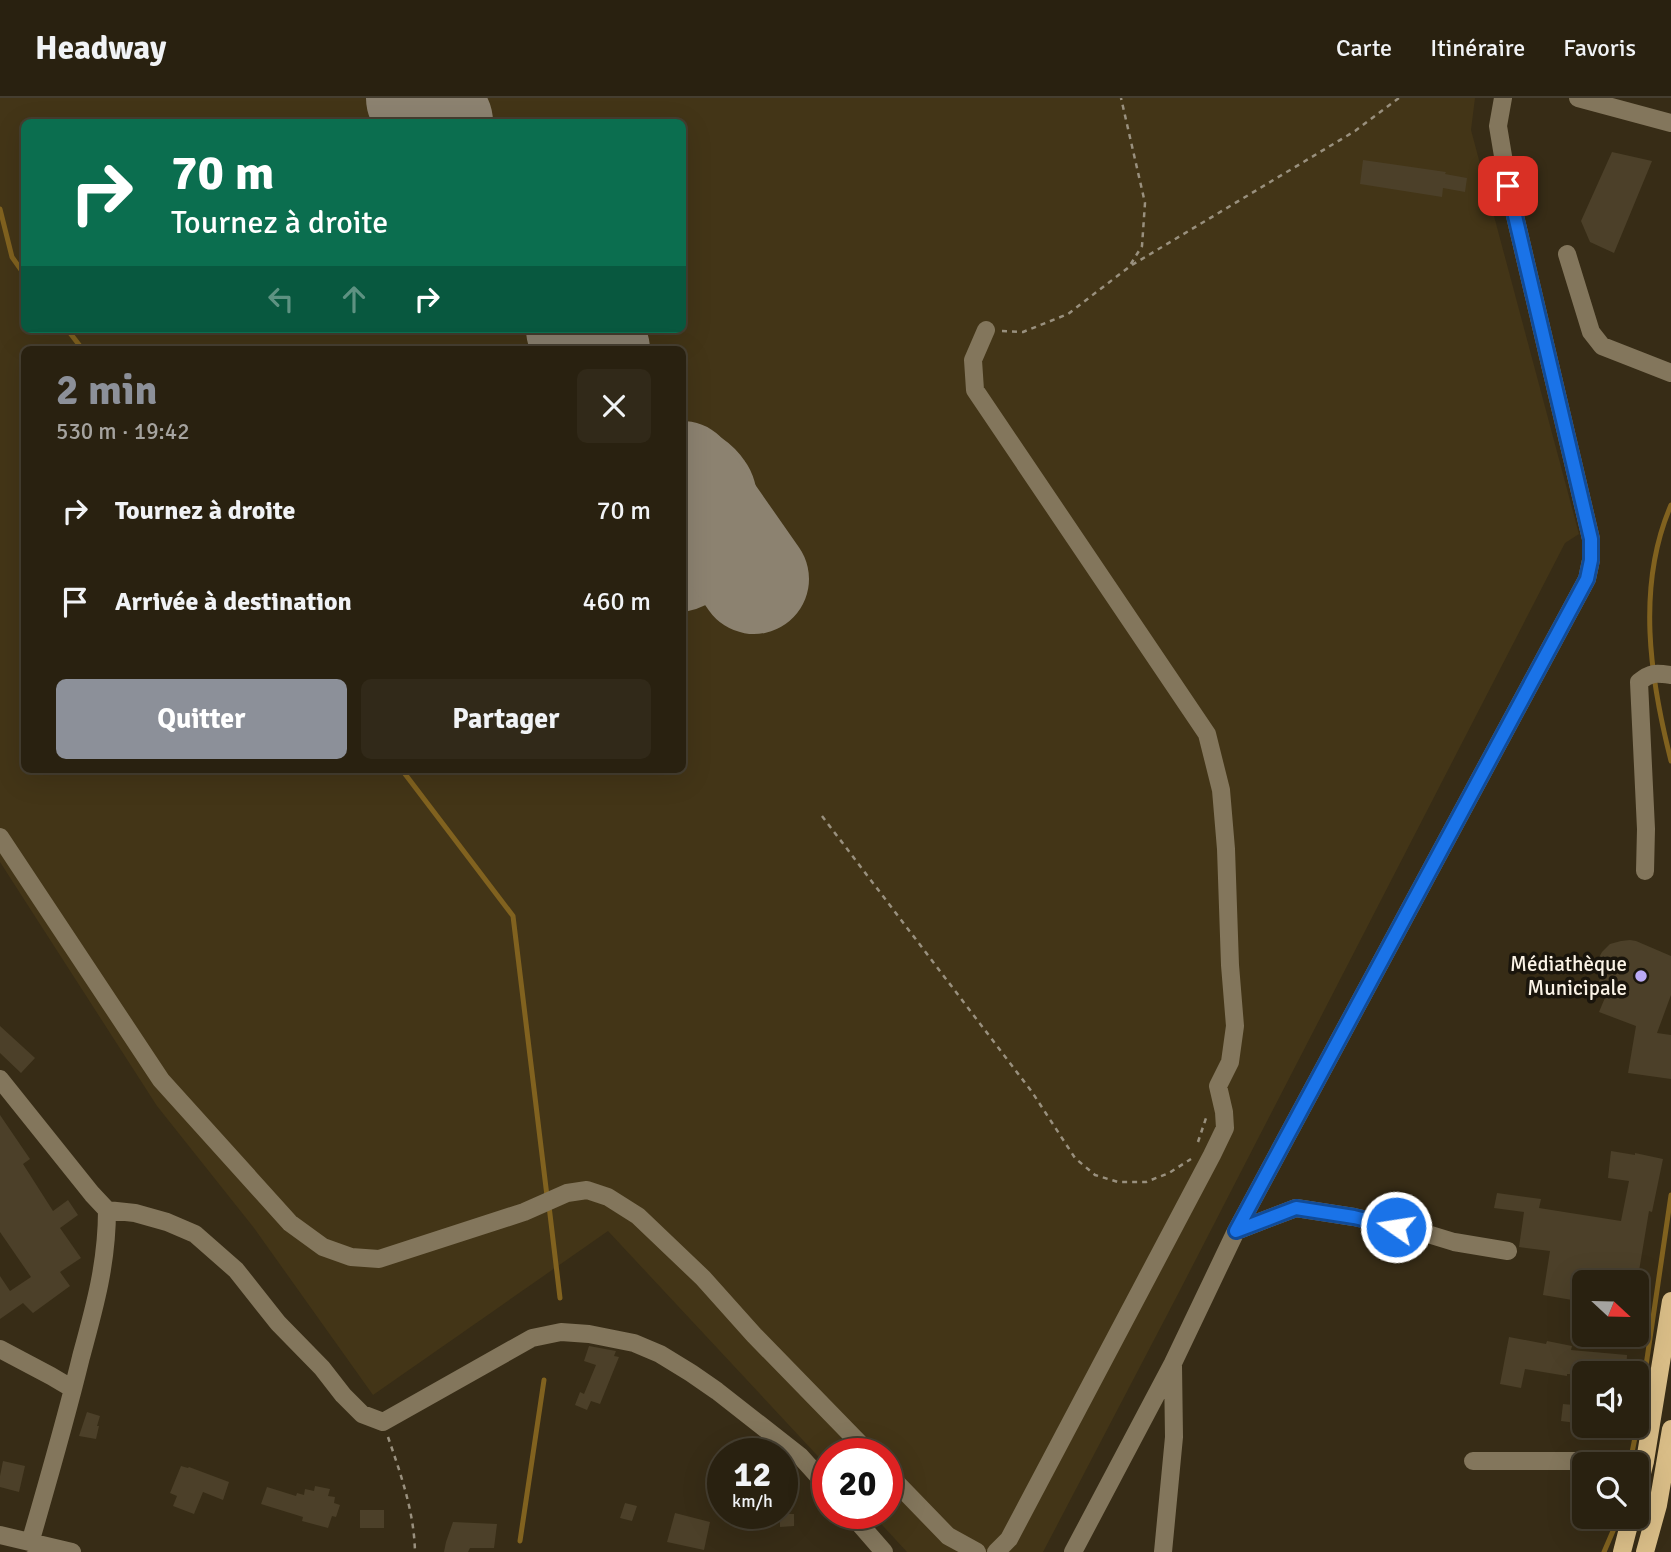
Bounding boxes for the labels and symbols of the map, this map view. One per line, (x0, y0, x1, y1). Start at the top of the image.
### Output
pin (1478, 156, 1538, 216)
place label: Médiathèque Municipale (1510, 951, 1627, 1001)
marker: Médiathèque Municipale (1633, 968, 1649, 984)
position arrow (1359, 1190, 1433, 1264)
north arrow (1572, 1270, 1648, 1348)
speed limit sign: 20 (812, 1438, 903, 1529)

